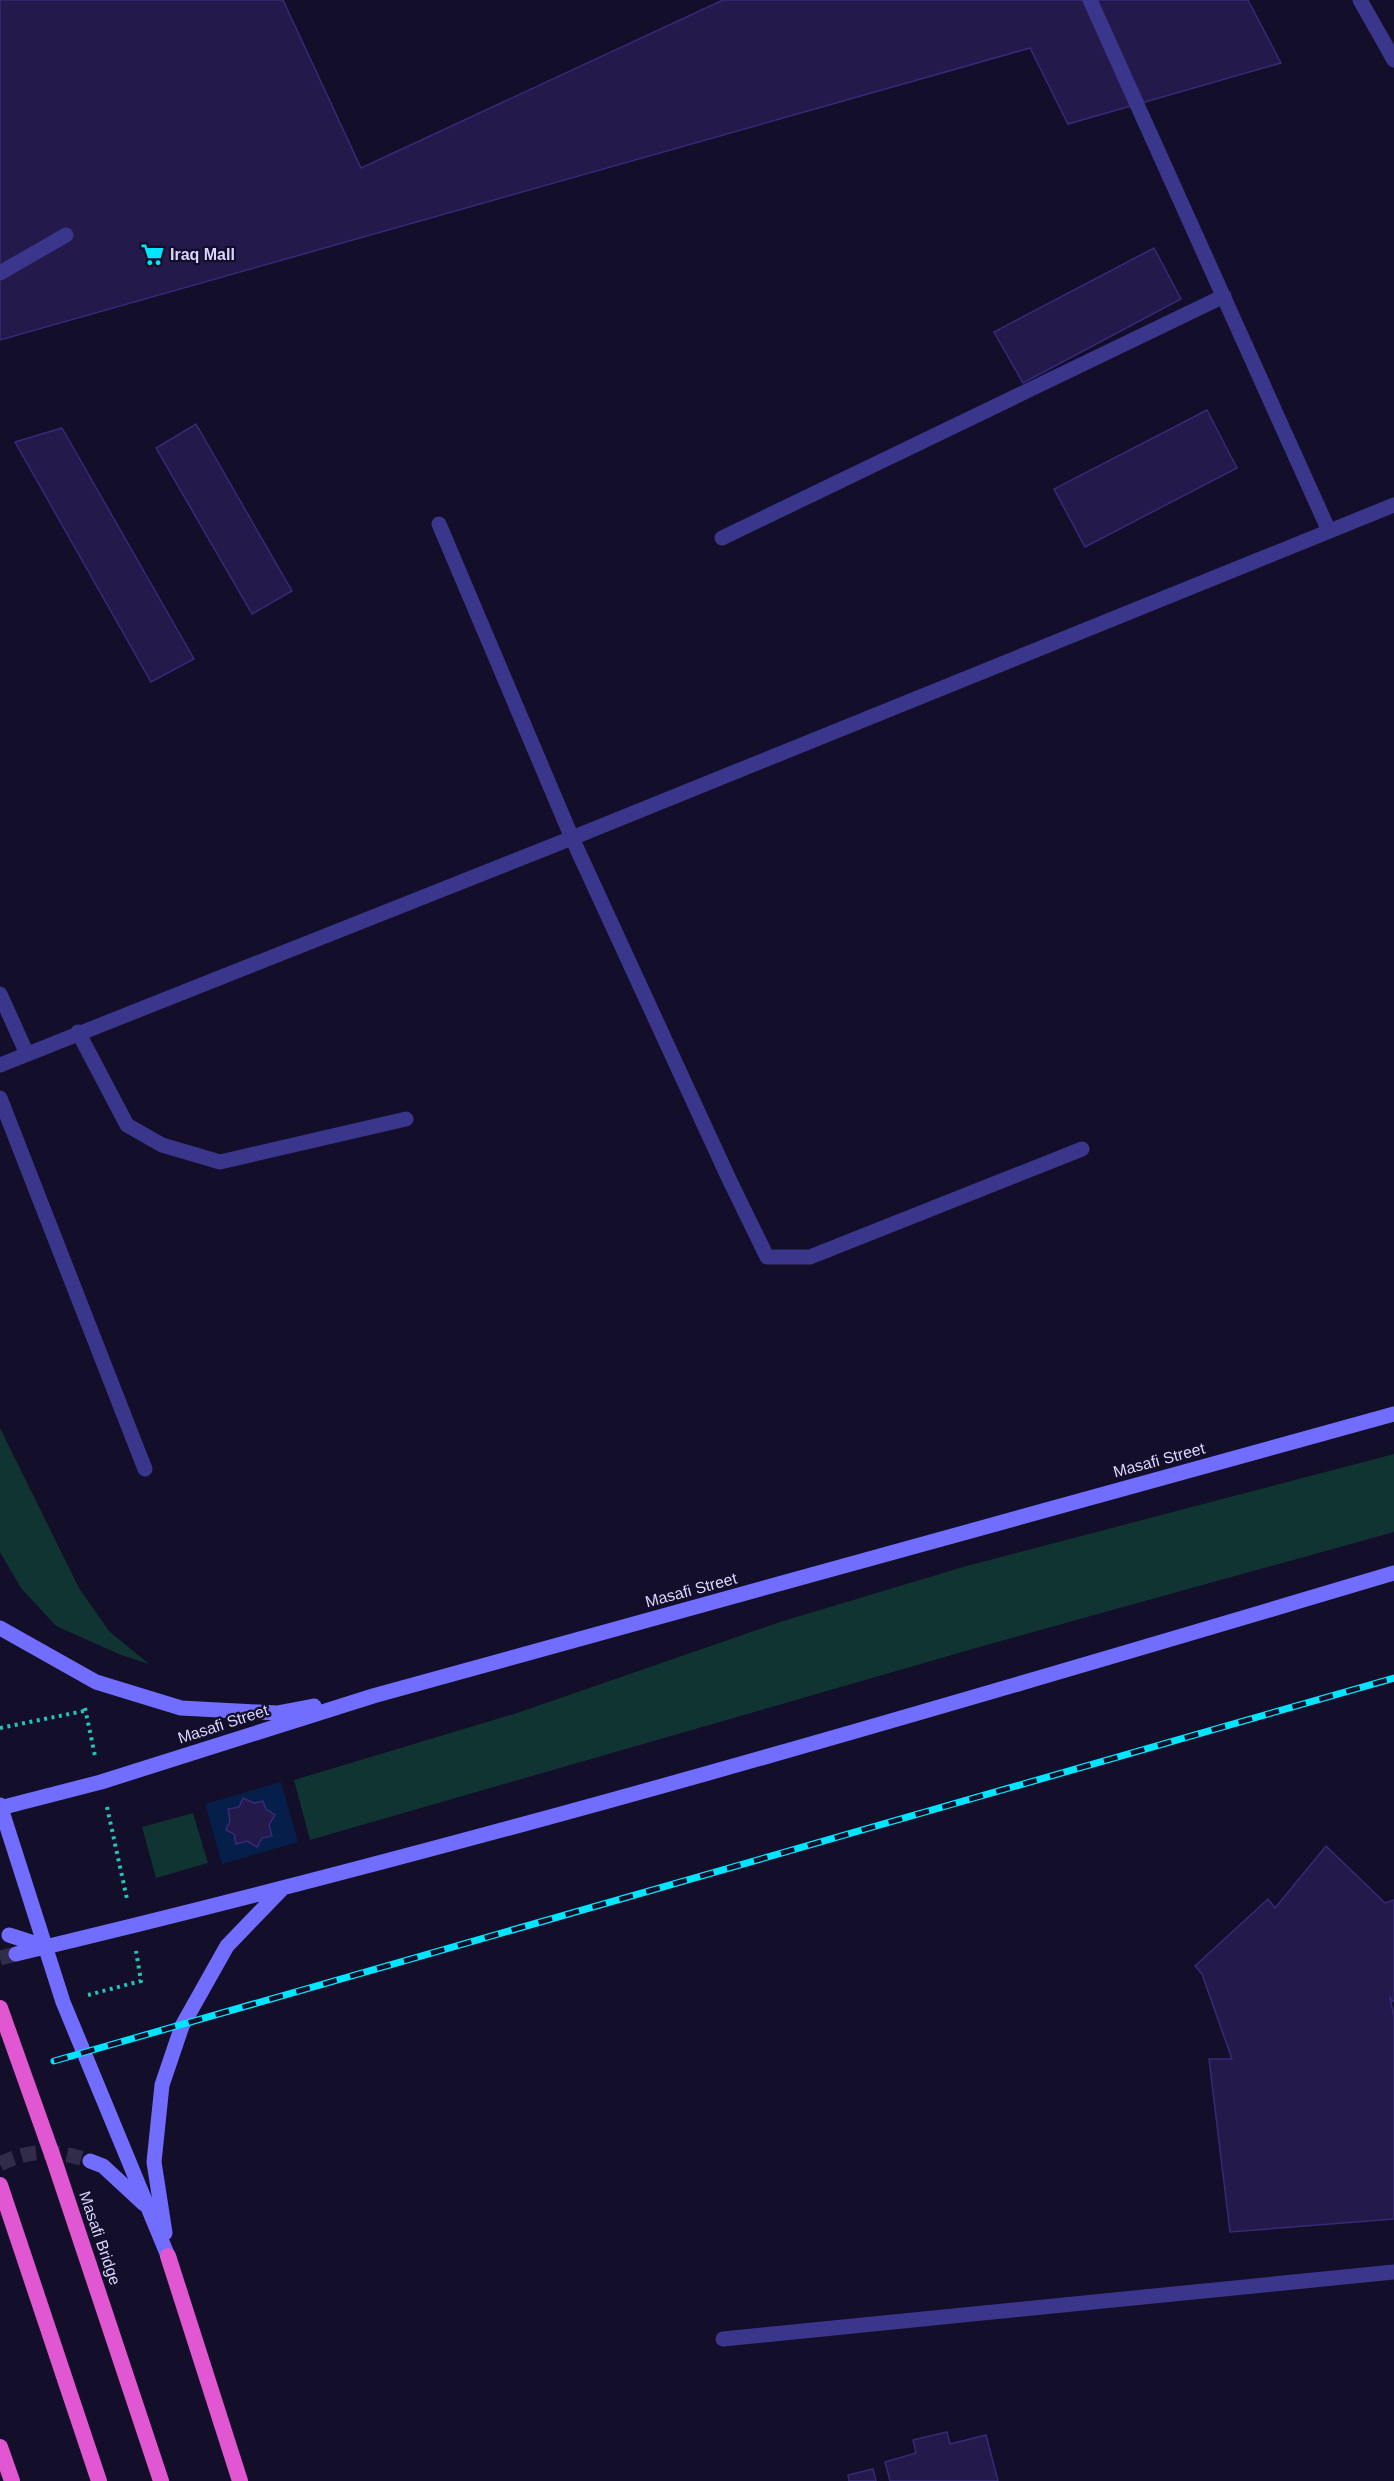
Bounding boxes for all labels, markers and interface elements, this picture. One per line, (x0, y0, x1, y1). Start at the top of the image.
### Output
supermarket icon: Iraq Mall (139, 241, 165, 267)
place label: Iraq Mall (170, 246, 235, 263)
street label: Masafi Street (1111, 1439, 1207, 1480)
street label: Masafi Street (643, 1569, 739, 1610)
street label: Masafi Street (176, 1701, 271, 1747)
street label: Masafi Bridge (76, 2189, 124, 2287)

